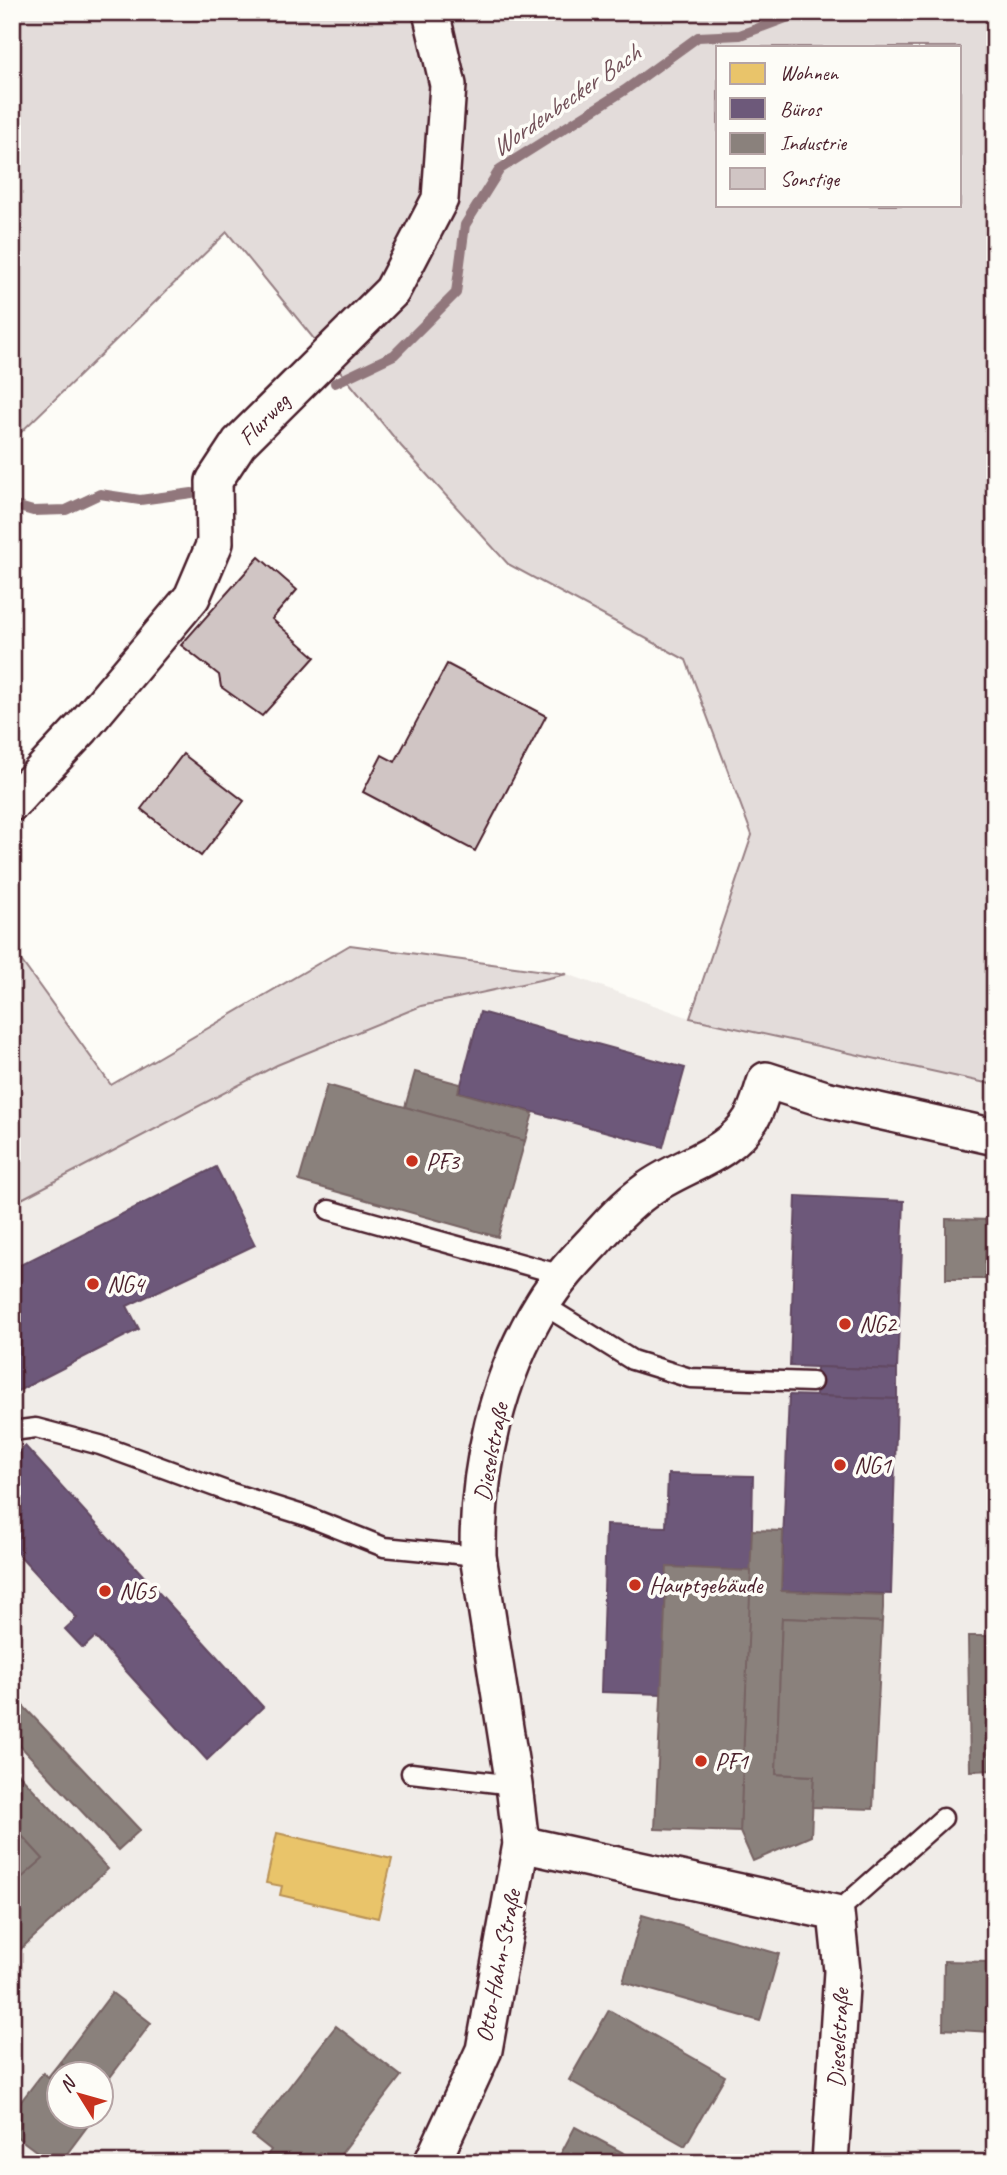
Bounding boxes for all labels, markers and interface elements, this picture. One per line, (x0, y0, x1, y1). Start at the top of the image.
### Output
water label: Wordenbecker Bach (484, 35, 648, 164)
legend (716, 46, 962, 206)
text: Wohnen (780, 60, 840, 86)
text: Büros (780, 96, 823, 122)
text: Industrie (780, 130, 847, 156)
text: Sonstige (780, 166, 840, 192)
street label: Flurweg (232, 385, 297, 452)
place label: PF3 (426, 1146, 461, 1176)
marker: PF3 (404, 1153, 420, 1169)
place label: NG4 (107, 1269, 146, 1299)
marker: NG4 (85, 1276, 101, 1292)
place label: NG2 (859, 1309, 898, 1339)
marker: NG2 (837, 1316, 853, 1332)
street label: Dieselstraße (467, 1398, 516, 1504)
place label: NG1 (854, 1450, 892, 1480)
marker: NG1 (832, 1457, 848, 1473)
place label: Hauptgebäude (649, 1570, 764, 1600)
place label: NG5 (119, 1576, 157, 1606)
marker: Hauptgebäude (627, 1577, 643, 1593)
marker: NG5 (97, 1583, 113, 1599)
place label: PF1 (715, 1746, 749, 1776)
marker: PF1 (693, 1753, 709, 1769)
street label: Otto-Hahn-Straße (468, 1885, 528, 2045)
street label: Dieselstraße (820, 1986, 856, 2088)
north arrow (46, 2060, 116, 2130)
text: N (54, 2071, 82, 2097)

